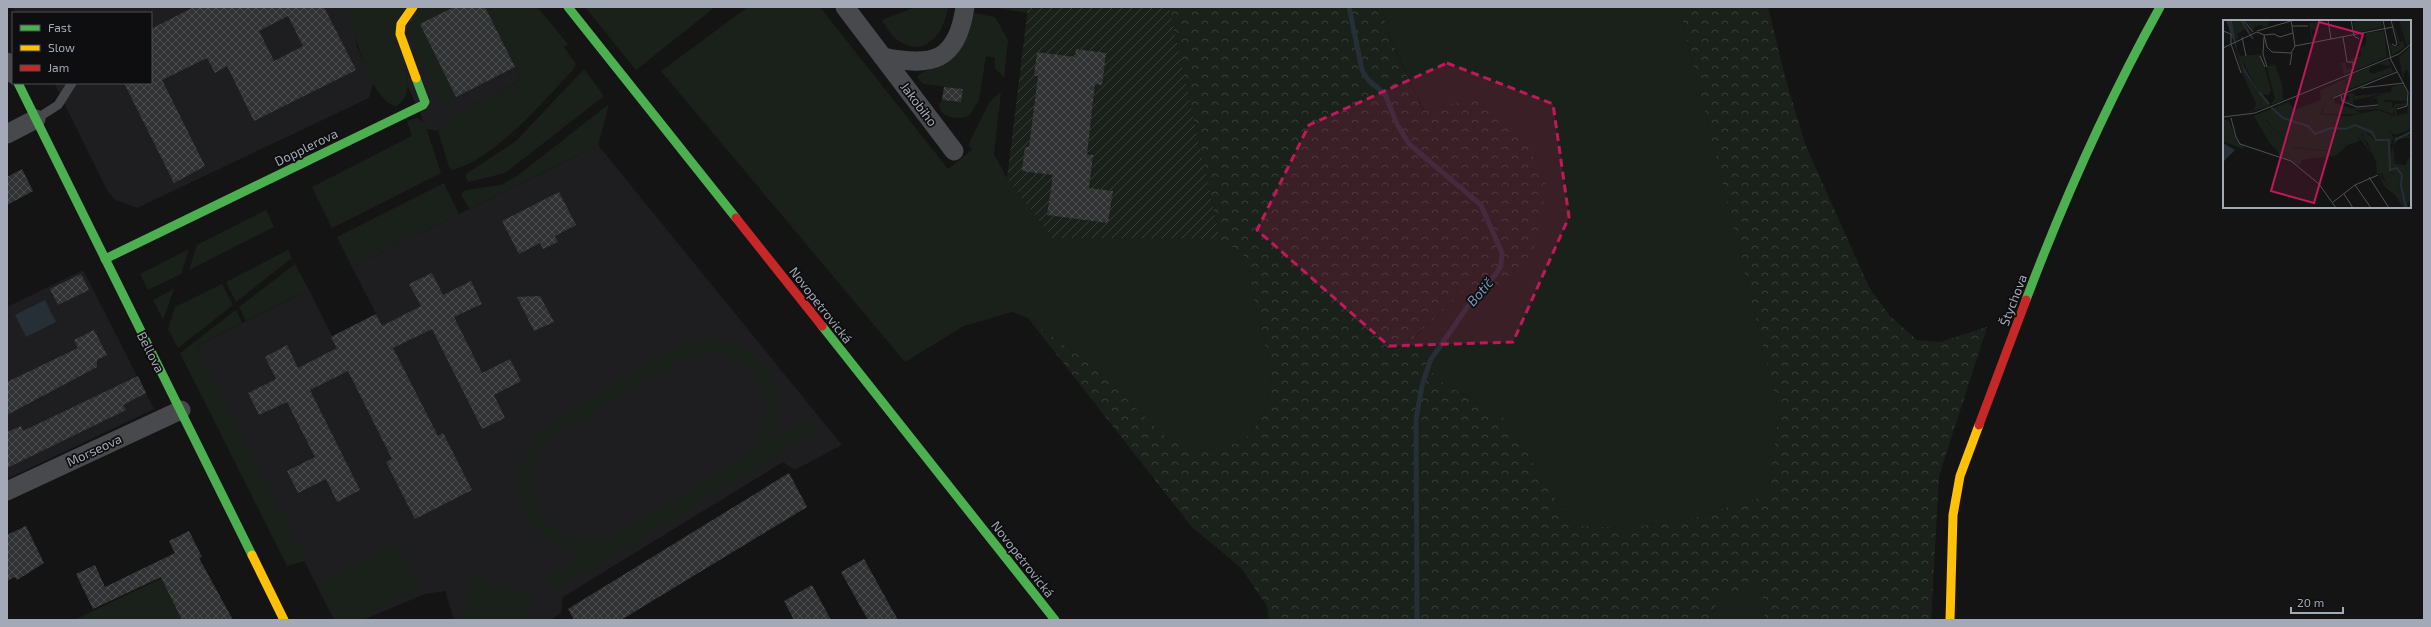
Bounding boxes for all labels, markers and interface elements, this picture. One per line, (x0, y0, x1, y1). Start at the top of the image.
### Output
legend (12, 12, 152, 84)
text: Fast (48, 20, 72, 34)
inset map (2223, 20, 2411, 208)
text: Slow (48, 40, 75, 54)
text: Jam (48, 60, 69, 74)
street label: Jakobiho (897, 79, 941, 129)
street label: Dopplerova (272, 125, 340, 169)
street label: Novopetrovická (786, 264, 856, 346)
street label: Štychova (1996, 272, 2030, 328)
water label: Botič (1463, 274, 1497, 309)
street label: Bellova (134, 329, 168, 375)
street label: Morseova (64, 430, 124, 470)
street label: Novopetrovická (988, 518, 1058, 600)
scale bar (2291, 589, 2343, 615)
text: 20 m (2297, 595, 2324, 609)

